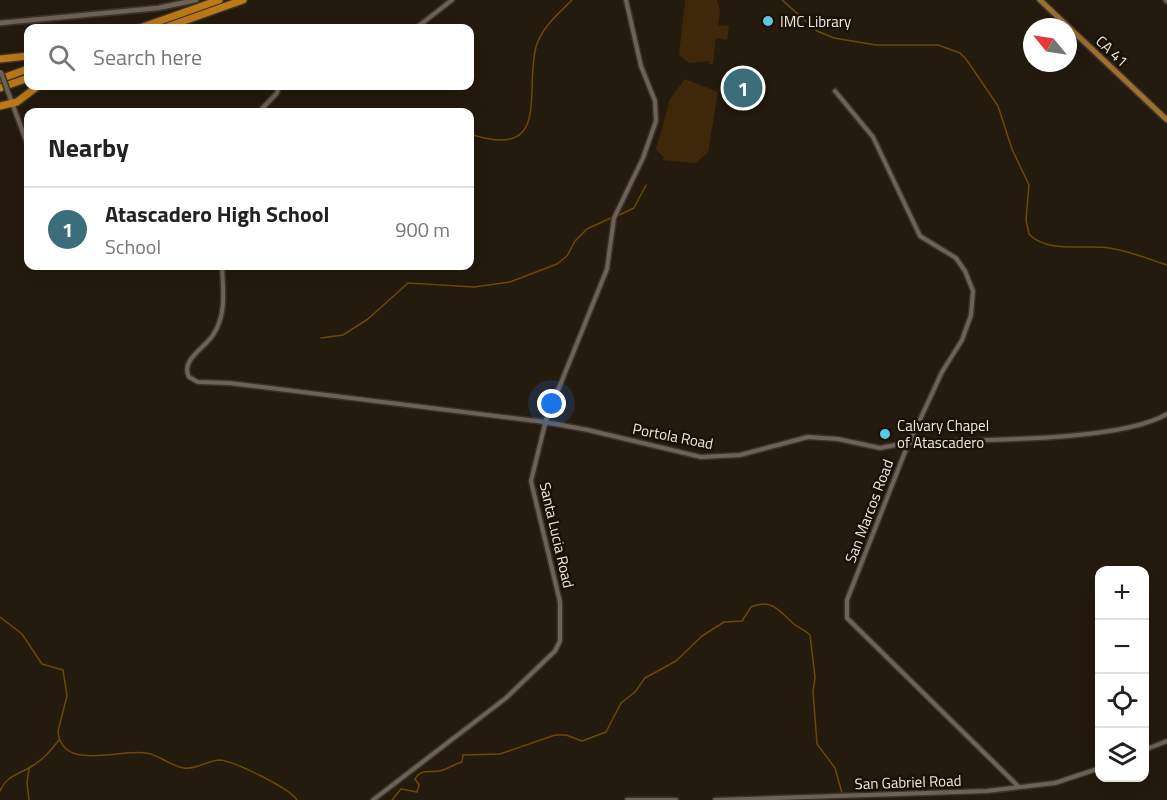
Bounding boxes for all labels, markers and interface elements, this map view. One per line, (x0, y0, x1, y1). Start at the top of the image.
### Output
place label: IMC Library (780, 10, 851, 33)
marker: IMC Library (761, 14, 775, 28)
north arrow (1023, 18, 1077, 72)
search box (24, 24, 474, 90)
street label: CA 41 (1091, 30, 1133, 72)
text: Search here (93, 40, 202, 74)
icon: search (45, 41, 78, 74)
pin: 1 (724, 66, 762, 110)
text: Nearby (48, 128, 129, 167)
text: Atascadero High School (105, 197, 329, 231)
text: 1 (62, 214, 73, 245)
text: 900 m (395, 214, 450, 245)
text: School (105, 231, 161, 262)
your location (537, 389, 566, 418)
place label: Calvary Chapel of Atascadero (897, 414, 989, 454)
street label: Portola Road (631, 417, 715, 455)
marker: Calvary Chapel of Atascadero (878, 427, 892, 441)
street label: San Marcos Road (839, 456, 899, 566)
street label: Santa Lucia Road (534, 480, 580, 590)
map controls (1095, 566, 1149, 782)
button: + (1095, 566, 1149, 620)
button: − (1095, 620, 1149, 674)
button: locate (1095, 674, 1149, 728)
button: layers (1095, 728, 1149, 782)
street label: San Gabriel Road (854, 769, 962, 795)

